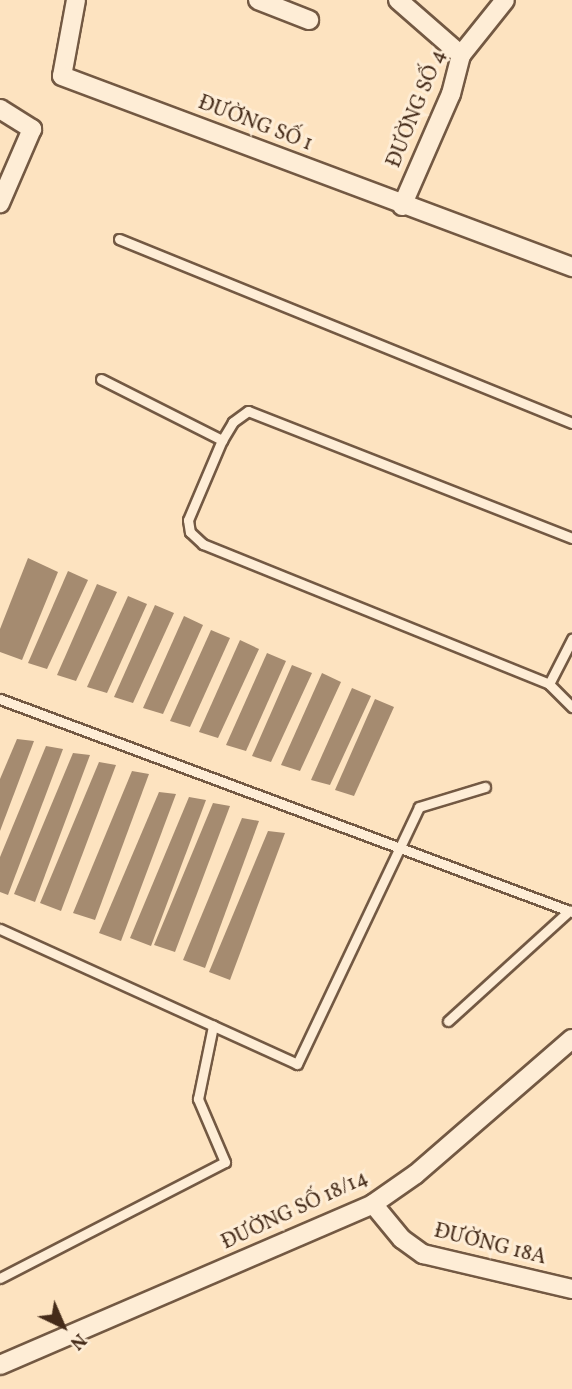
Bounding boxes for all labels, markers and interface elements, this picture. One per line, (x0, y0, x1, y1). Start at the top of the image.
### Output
street label: ĐƯỜNG SỐ 4 (382, 46, 452, 172)
street label: ĐƯỜNG SỐ 1 (194, 91, 316, 157)
street label: ĐƯỜNG SỐ 18/14 (218, 1166, 372, 1256)
street label: ĐƯỜNG 18A (431, 1219, 549, 1271)
north arrow (28, 1291, 98, 1361)
text: N (64, 1327, 92, 1355)

